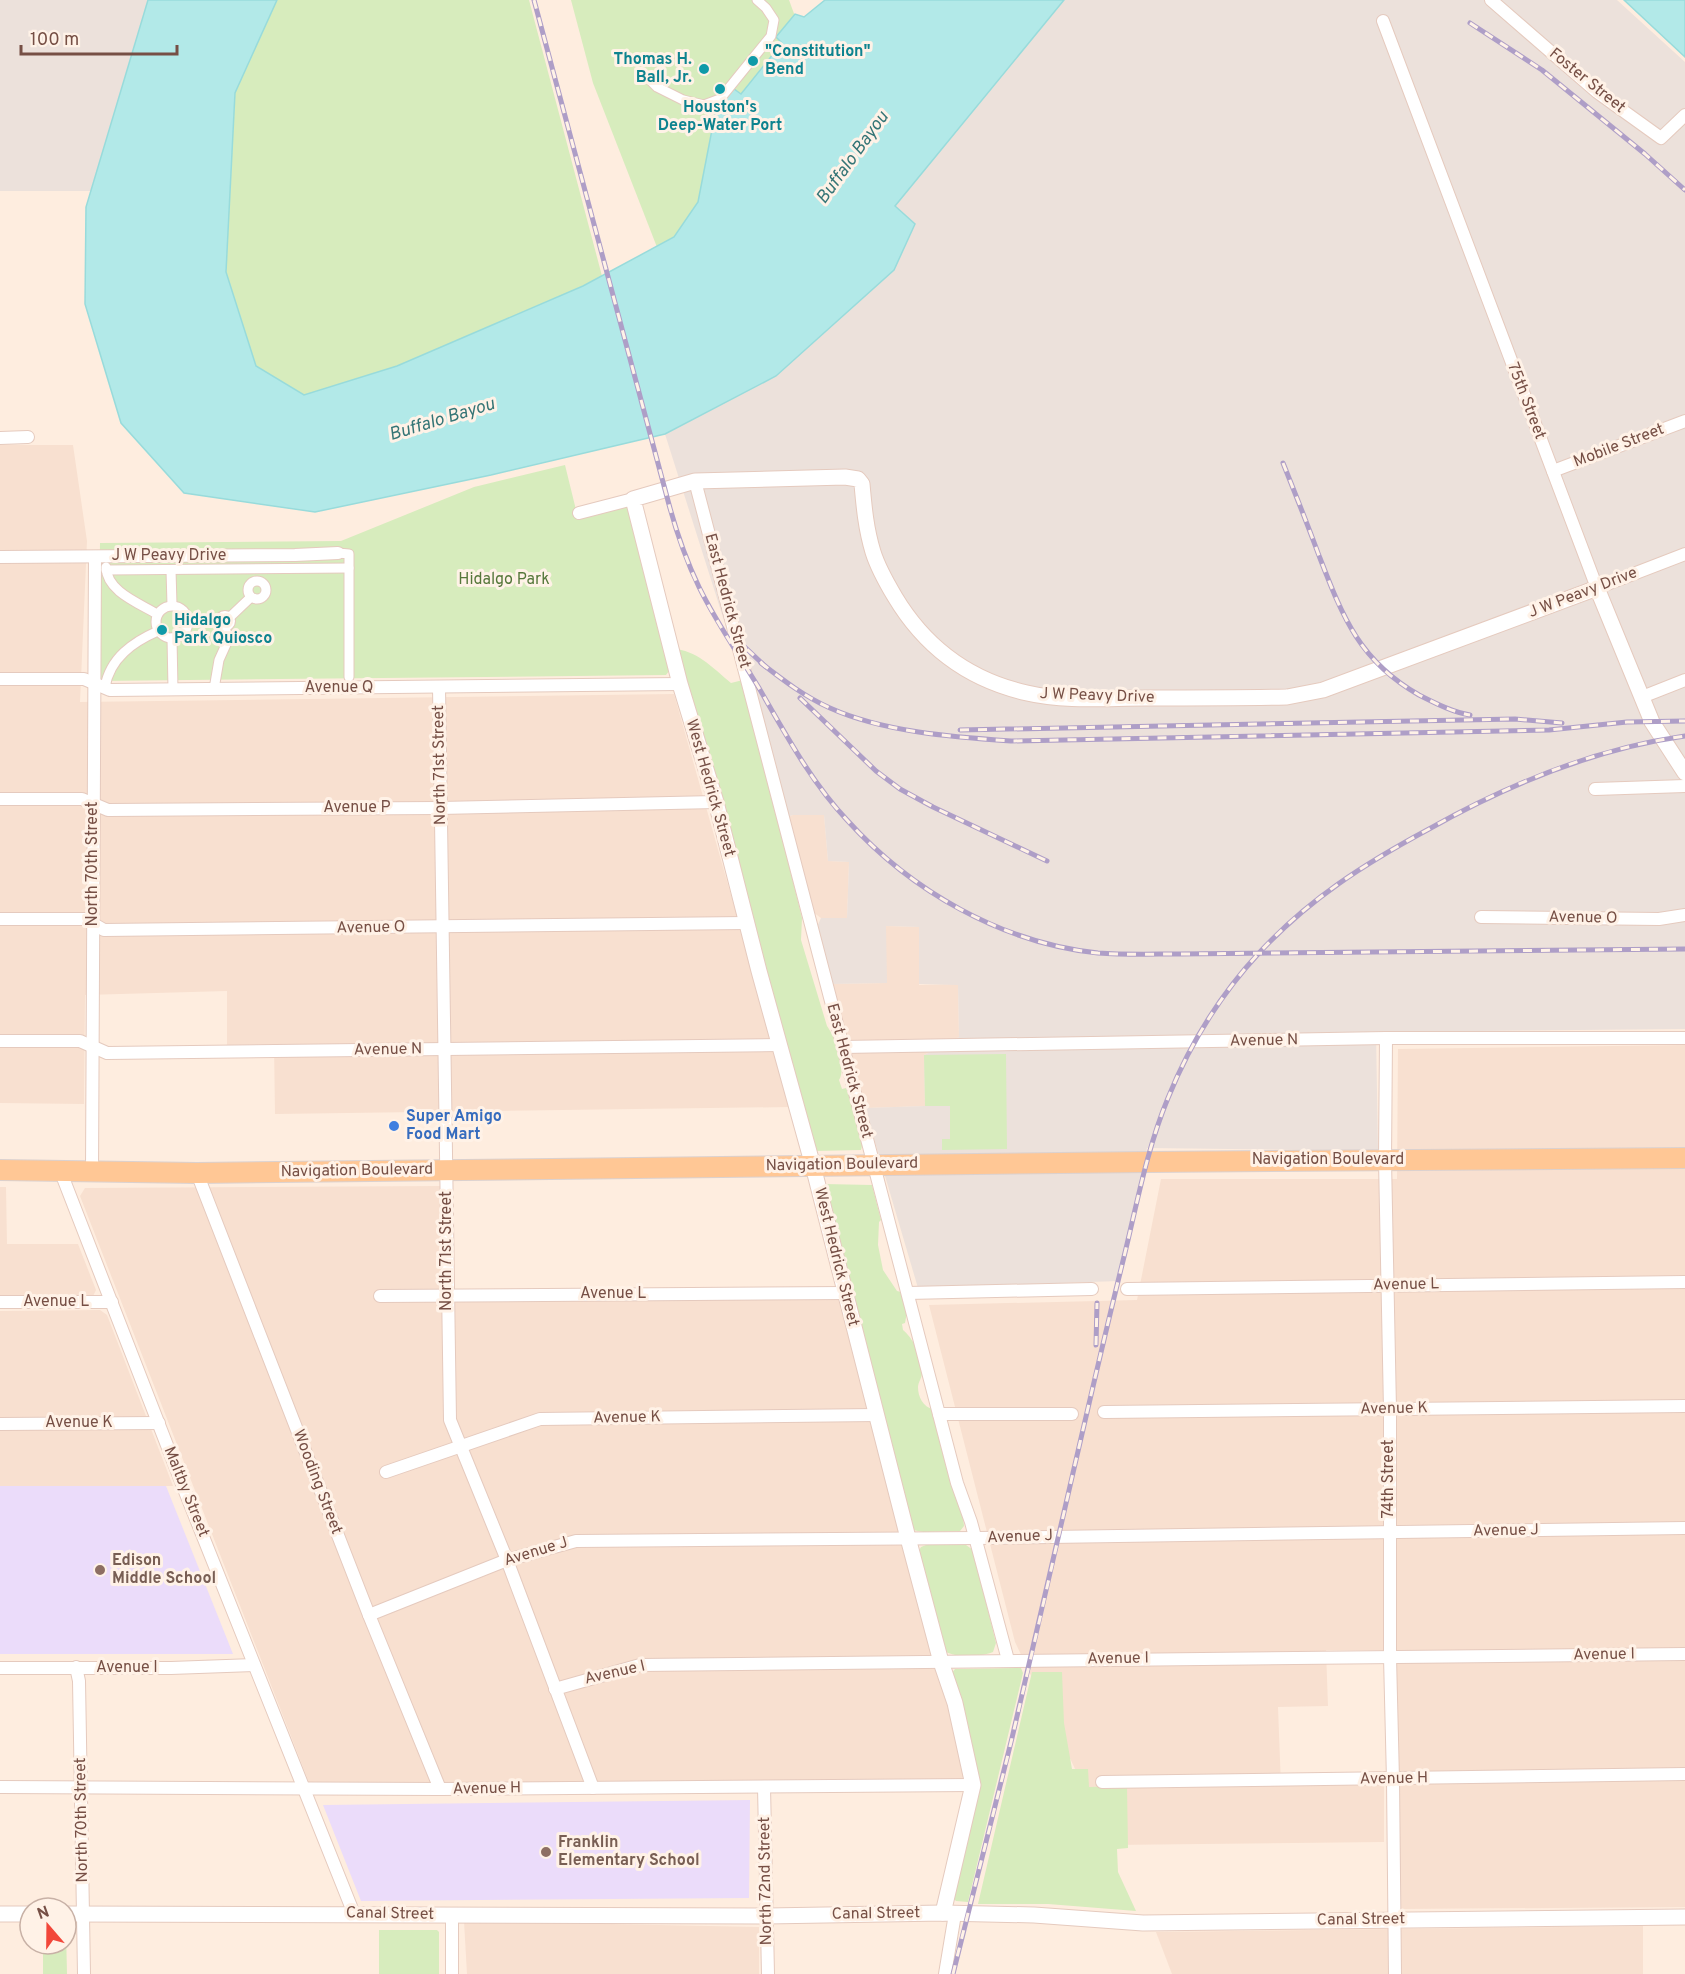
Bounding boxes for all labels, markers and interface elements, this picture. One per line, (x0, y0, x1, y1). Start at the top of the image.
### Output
scale bar (21, 18, 177, 56)
text: 100 m (30, 29, 79, 52)
place label: "Constitution" Bend (765, 42, 871, 80)
street label: Foster Street (1545, 44, 1629, 118)
place label: Thomas H. Ball, Jr. (614, 50, 692, 88)
marker: "Constitution" Bend (746, 54, 760, 68)
marker: Thomas H. Ball, Jr. (697, 62, 711, 76)
marker: Houston's Deep-Water Port (713, 82, 727, 96)
place label: Houston's Deep-Water Port (658, 98, 782, 136)
water label: Buffalo Bayou (812, 107, 895, 209)
street label: 75th Street (1502, 360, 1550, 442)
water label: Buffalo Bayou (386, 393, 498, 447)
street label: Mobile Street (1571, 420, 1667, 472)
street label: East Hedrick Street (699, 531, 755, 671)
street label: J W Peavy Drive (112, 546, 226, 566)
street label: J W Peavy Drive (1526, 563, 1640, 623)
park label: Hidalgo Park (458, 570, 550, 590)
place label: Hidalgo Park Quiosco (174, 611, 272, 649)
marker: Hidalgo Park Quiosco (155, 623, 169, 637)
street label: Avenue Q (305, 678, 373, 698)
street label: J W Peavy Drive (1039, 684, 1155, 708)
street label: North 71st Street (429, 705, 451, 825)
street label: West Hedrick Street (681, 717, 739, 859)
street label: Avenue P (323, 798, 391, 818)
street label: North 70th Street (83, 801, 103, 927)
street label: Avenue O (1548, 907, 1618, 929)
street label: Avenue O (336, 917, 406, 939)
street label: East Hedrick Street (821, 1001, 877, 1141)
street label: Avenue N (1230, 1030, 1298, 1052)
street label: Avenue N (354, 1039, 422, 1061)
place label: Super Amigo Food Mart (406, 1107, 502, 1145)
marker: Super Amigo Food Mart (387, 1119, 401, 1133)
street label: Navigation Boulevard (1252, 1150, 1404, 1170)
street label: Navigation Boulevard (766, 1154, 918, 1176)
street label: Navigation Boulevard (281, 1160, 433, 1182)
street label: West Hedrick Street (809, 1186, 863, 1328)
street label: North 71st Street (437, 1191, 457, 1311)
street label: Avenue L (1373, 1274, 1439, 1296)
street label: Avenue L (580, 1284, 646, 1304)
street label: Avenue L (23, 1292, 89, 1312)
street label: Avenue K (1360, 1398, 1428, 1420)
street label: Avenue K (593, 1407, 661, 1429)
street label: Avenue K (45, 1413, 113, 1433)
street label: Wooding Street (288, 1427, 346, 1537)
street label: 74th Street (1379, 1439, 1399, 1519)
street label: Maltby Street (159, 1444, 213, 1540)
street label: Avenue J (1473, 1520, 1539, 1542)
street label: Avenue J (987, 1526, 1053, 1548)
street label: Avenue J (502, 1533, 570, 1571)
place label: Edison Middle School (112, 1551, 216, 1589)
marker: Edison Middle School (93, 1563, 107, 1577)
street label: Avenue I (1573, 1644, 1635, 1666)
street label: Avenue I (1087, 1648, 1149, 1670)
street label: Avenue I (583, 1656, 647, 1690)
street label: Avenue I (96, 1658, 158, 1678)
street label: North 70th Street (71, 1757, 93, 1883)
street label: Avenue H (1360, 1768, 1428, 1790)
street label: Avenue H (453, 1778, 521, 1800)
street label: North 72nd Street (755, 1817, 777, 1945)
place label: Franklin Elementary School (558, 1833, 700, 1871)
marker: Franklin Elementary School (539, 1845, 553, 1859)
north arrow (18, 1896, 78, 1956)
text: N (35, 1902, 52, 1925)
street label: Canal Street (346, 1903, 434, 1925)
street label: Canal Street (832, 1903, 920, 1925)
street label: Canal Street (1317, 1909, 1405, 1931)

